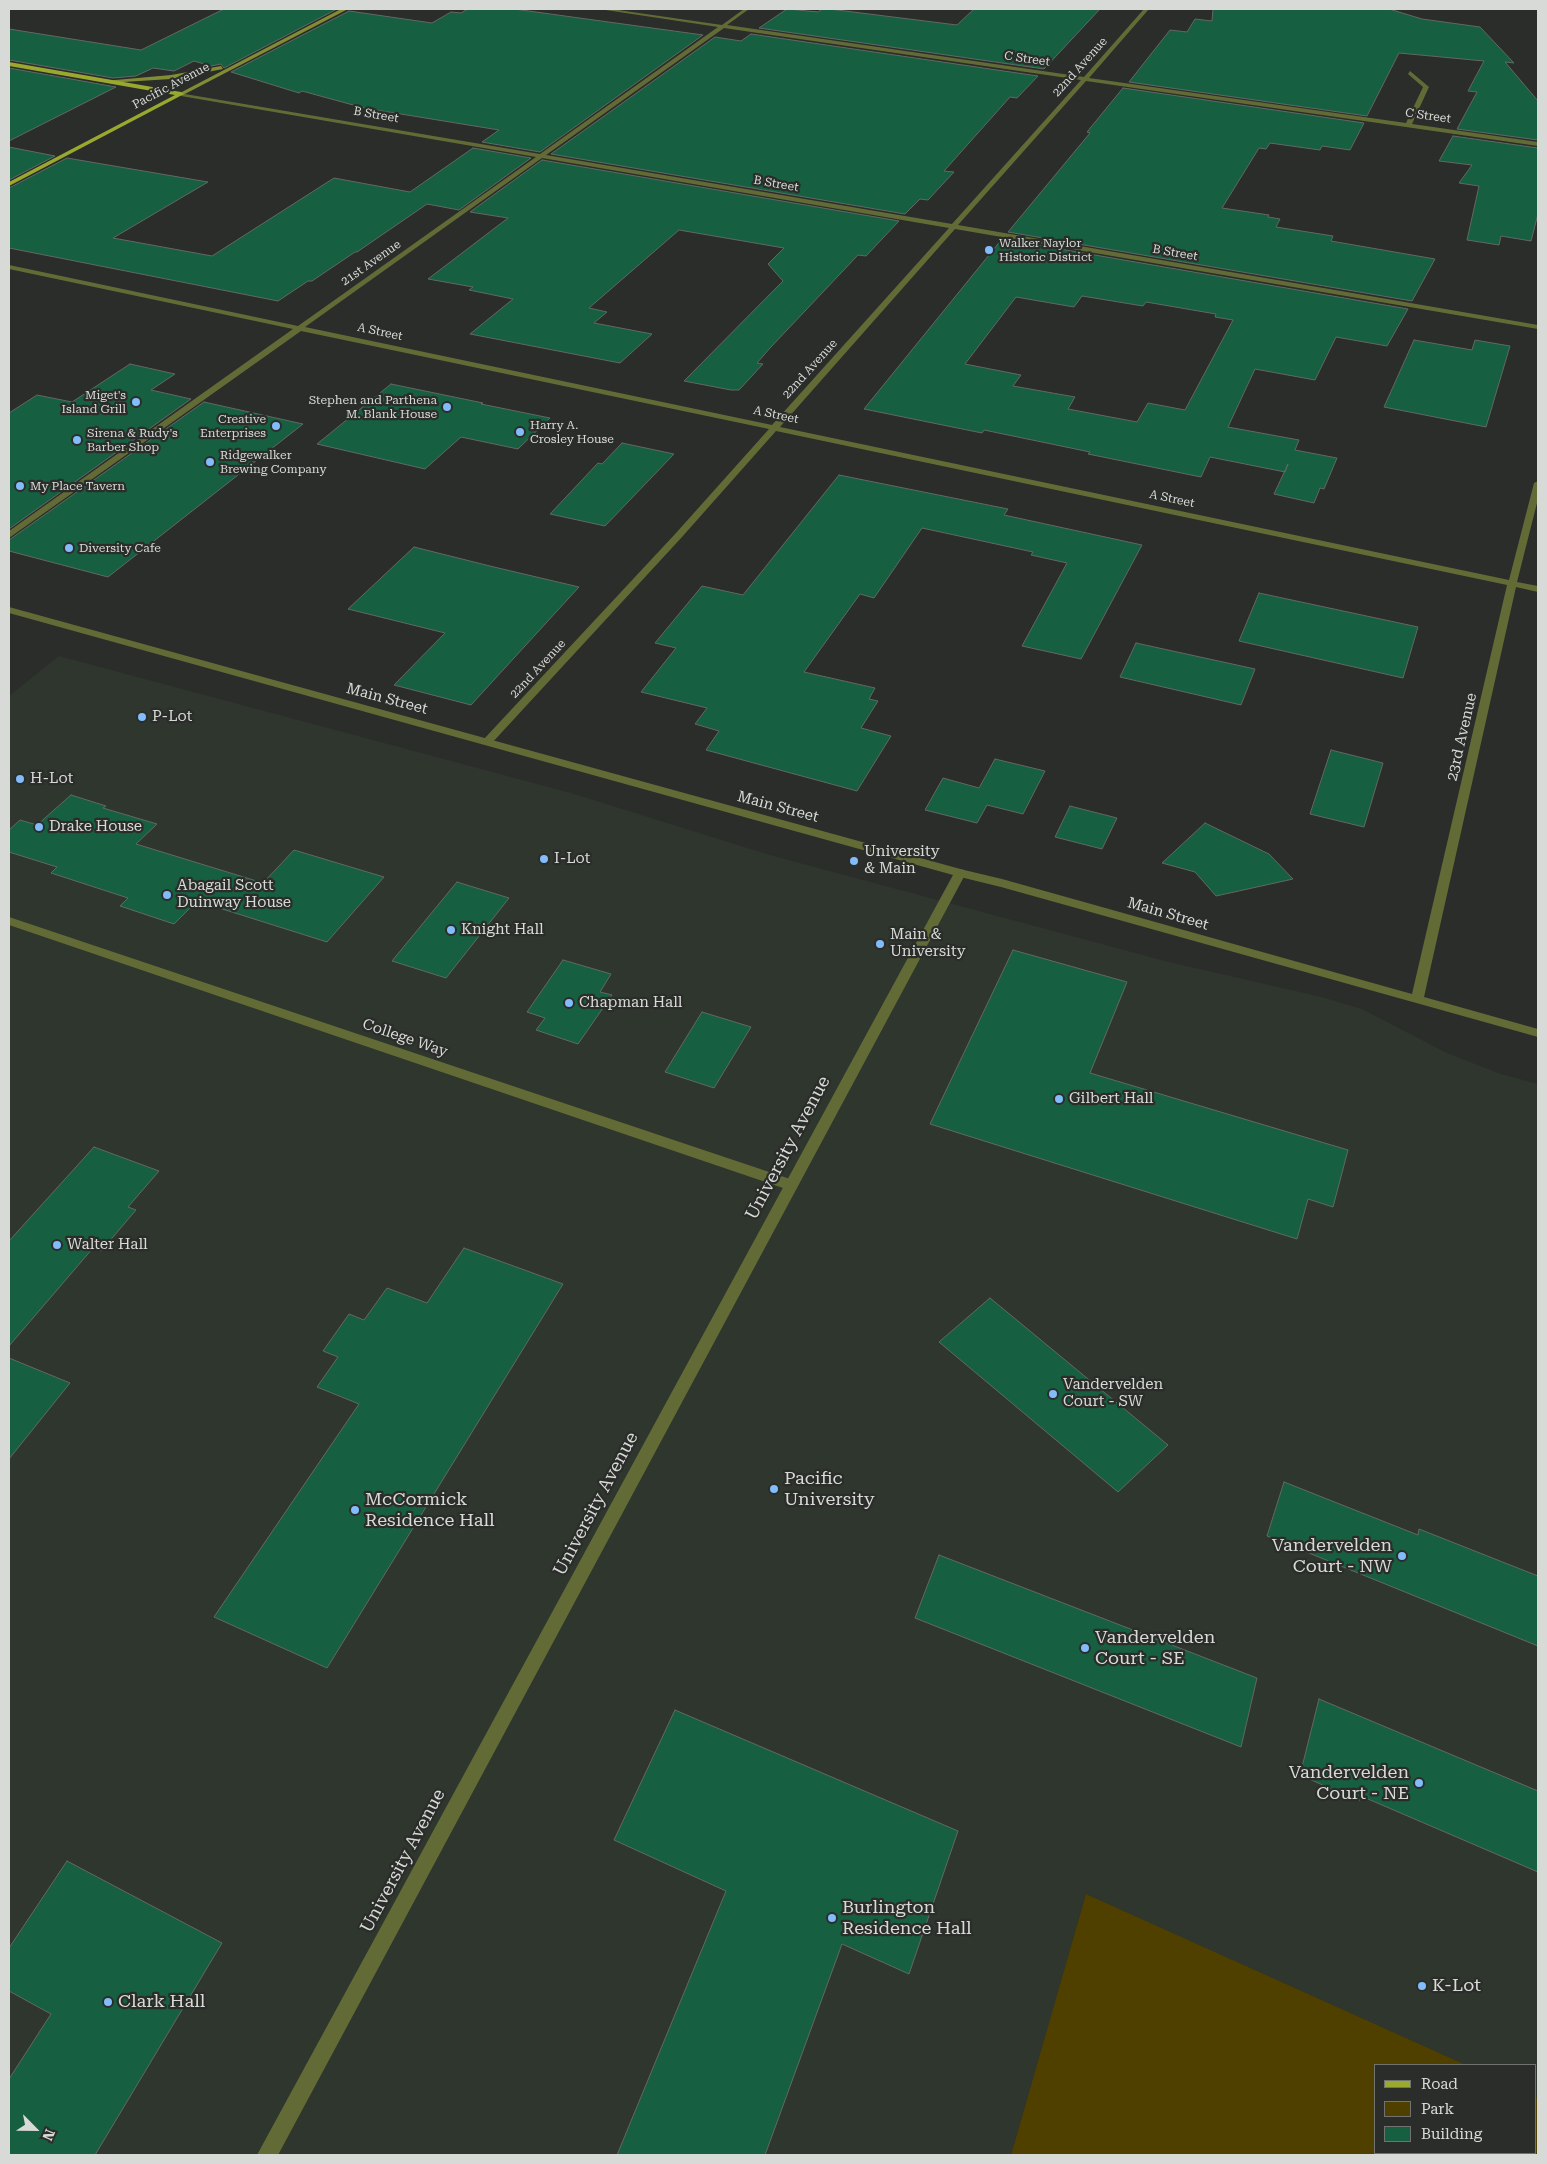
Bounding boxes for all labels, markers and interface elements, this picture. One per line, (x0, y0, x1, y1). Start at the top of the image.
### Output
street label: 22nd Avenue (1050, 34, 1110, 100)
street label: C Street (1003, 49, 1051, 69)
street label: Pacific Avenue (130, 60, 212, 112)
street label: B Street (352, 104, 400, 126)
street label: C Street (1404, 106, 1452, 126)
street label: B Street (752, 173, 800, 195)
place label: Walker Naylor Historic District (999, 236, 1092, 264)
street label: 21st Avenue (338, 237, 404, 289)
street label: B Street (1151, 242, 1199, 264)
marker: Walker Naylor Historic District (983, 244, 995, 256)
street label: A Street (356, 320, 404, 344)
street label: 22nd Avenue (780, 336, 840, 402)
place label: Miget's Island Grill (62, 388, 126, 416)
place label: Stephen and Parthena M. Blank House (309, 393, 437, 421)
marker: Miget's Island Grill (130, 396, 142, 408)
marker: Stephen and Parthena M. Blank House (441, 401, 453, 413)
street label: A Street (752, 403, 800, 427)
place label: Creative Enterprises (200, 412, 266, 440)
place label: Harry A. Crosley House (530, 418, 614, 446)
marker: Creative Enterprises (270, 420, 282, 432)
place label: Sirena & Rudy's Barber Shop (87, 426, 178, 454)
marker: Harry A. Crosley House (514, 426, 526, 438)
marker: Sirena & Rudy's Barber Shop (71, 434, 83, 446)
place label: Ridgewalker Brewing Company (220, 448, 327, 476)
marker: Ridgewalker Brewing Company (204, 456, 216, 468)
place label: My Place Tavern (30, 479, 125, 493)
marker: My Place Tavern (14, 480, 26, 492)
street label: A Street (1148, 487, 1196, 511)
place label: Diversity Cafe (79, 541, 161, 555)
marker: Diversity Cafe (63, 542, 75, 554)
street label: 22nd Avenue (507, 637, 569, 701)
street label: Main Street (344, 679, 430, 719)
street label: 23rd Avenue (1443, 691, 1481, 783)
place label: P-Lot (152, 708, 192, 726)
marker: P-Lot (136, 711, 148, 723)
place label: H-Lot (30, 770, 73, 788)
marker: H-Lot (14, 773, 26, 785)
street label: Main Street (735, 787, 821, 827)
place label: Drake House (49, 818, 142, 836)
marker: Drake House (33, 821, 45, 833)
place label: University & Main (864, 843, 939, 878)
place label: I-Lot (554, 850, 590, 868)
marker: I-Lot (538, 853, 550, 865)
marker: University & Main (848, 855, 860, 867)
place label: Abagail Scott Duinway House (177, 877, 291, 912)
marker: Abagail Scott Duinway House (161, 889, 173, 901)
street label: Main Street (1125, 894, 1211, 934)
place label: Knight Hall (461, 921, 544, 939)
marker: Knight Hall (445, 924, 457, 936)
place label: Main & University (890, 926, 965, 961)
marker: Main & University (874, 938, 886, 950)
place label: Chapman Hall (579, 994, 682, 1012)
marker: Chapman Hall (563, 997, 575, 1009)
street label: College Way (360, 1015, 450, 1061)
street label: University Avenue (741, 1072, 835, 1224)
place label: Gilbert Hall (1069, 1090, 1153, 1108)
marker: Gilbert Hall (1053, 1093, 1065, 1105)
place label: Walter Hall (67, 1236, 148, 1254)
marker: Walter Hall (51, 1239, 63, 1251)
place label: Vandervelden Court - SW (1063, 1376, 1163, 1411)
marker: Vandervelden Court - SW (1047, 1388, 1059, 1400)
street label: University Avenue (549, 1428, 643, 1580)
place label: Pacific University (784, 1468, 875, 1510)
marker: Pacific University (768, 1483, 780, 1495)
place label: McCormick Residence Hall (365, 1489, 495, 1532)
marker: McCormick Residence Hall (349, 1504, 361, 1516)
place label: Vandervelden Court - NW (1272, 1535, 1392, 1578)
marker: Vandervelden Court - NW (1396, 1550, 1408, 1562)
place label: Vandervelden Court - SE (1095, 1627, 1215, 1670)
marker: Vandervelden Court - SE (1079, 1642, 1091, 1654)
place label: Vandervelden Court - NE (1289, 1762, 1409, 1805)
marker: Vandervelden Court - NE (1413, 1777, 1425, 1789)
street label: University Avenue (356, 1785, 450, 1937)
place label: Burlington Residence Hall (842, 1897, 972, 1940)
marker: Burlington Residence Hall (826, 1912, 838, 1924)
place label: K-Lot (1432, 1975, 1481, 1997)
marker: K-Lot (1416, 1980, 1428, 1992)
place label: Clark Hall (118, 1991, 205, 2013)
marker: Clark Hall (102, 1996, 114, 2008)
legend (1374, 2064, 1537, 2154)
text: Road (1421, 2075, 1458, 2093)
text: Park (1421, 2100, 1454, 2118)
north arrow (10, 2104, 60, 2154)
text: Building (1421, 2125, 1482, 2143)
text: N (39, 2127, 58, 2143)

